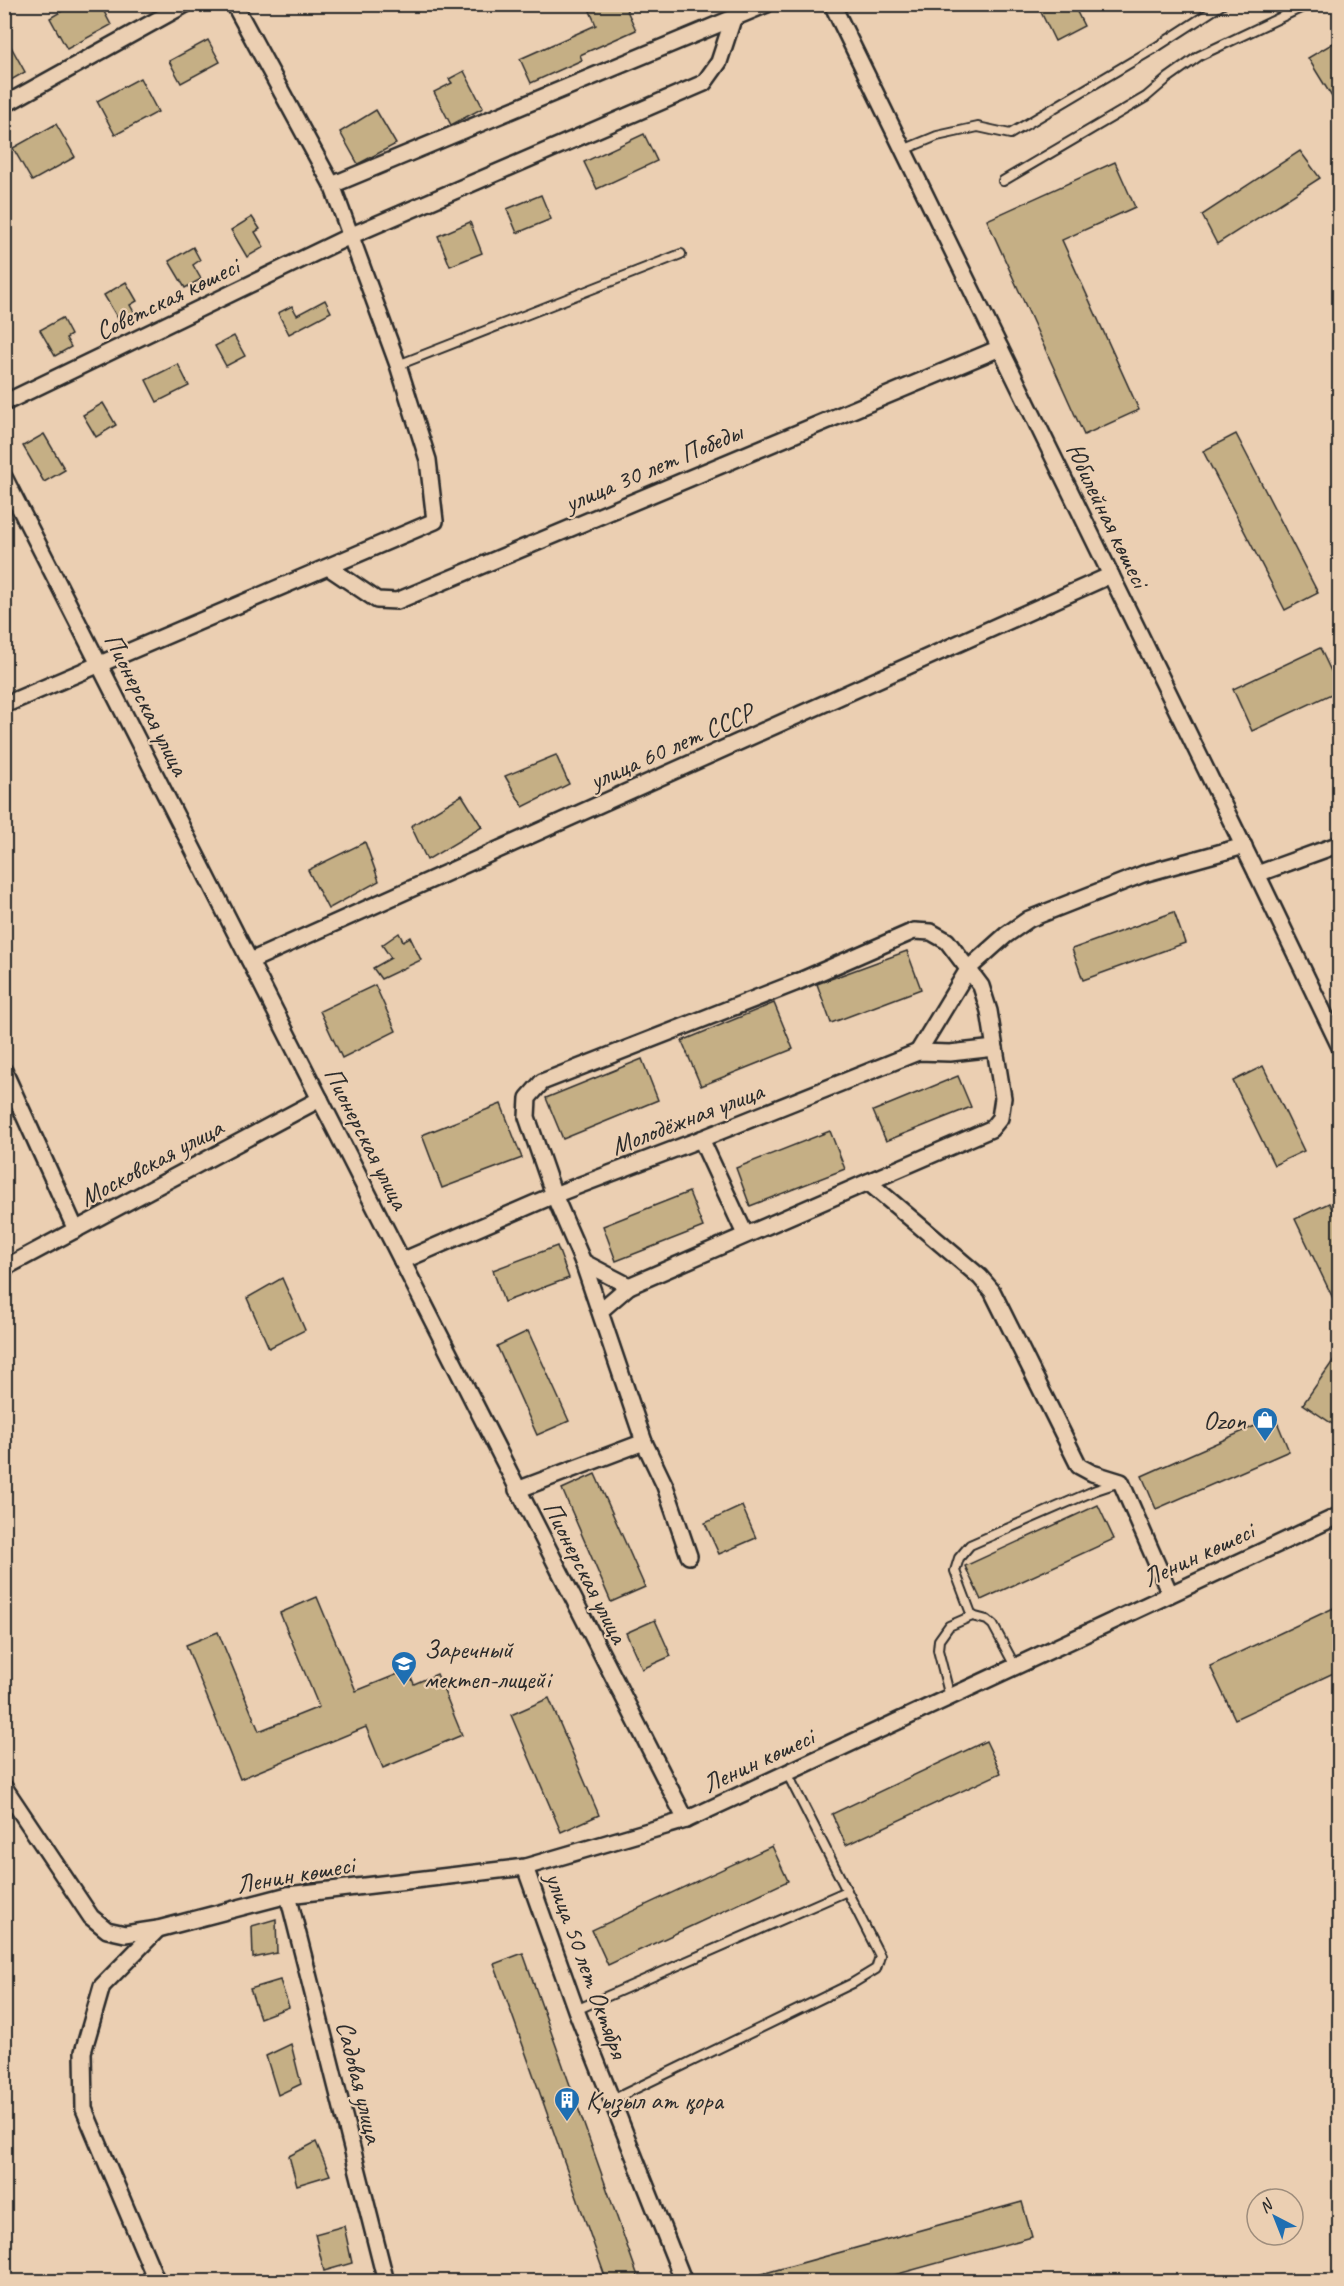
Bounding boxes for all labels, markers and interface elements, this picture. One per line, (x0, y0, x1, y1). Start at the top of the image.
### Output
street label: Советская көшесі (90, 248, 247, 347)
street label: улица 30 лет Победы (558, 414, 749, 520)
street label: Юбилейная көшесі (1058, 437, 1158, 596)
street label: Пионерская улица (97, 627, 197, 782)
street label: улица 60 лет СССР (582, 694, 762, 798)
street label: Пионерская улица (317, 1061, 417, 1216)
street label: Молодёжная улица (606, 1074, 769, 1163)
street label: Московская улица (74, 1110, 230, 1214)
place label: Ozon (1203, 1404, 1246, 1437)
shop icon: Ozon (1250, 1405, 1280, 1443)
street label: Пионерская улица (536, 1495, 636, 1650)
street label: Ленин көшесі (1137, 1513, 1262, 1595)
place label: Заречный мектеп-лицейі (424, 1633, 553, 1696)
school or university icon: Заречный мектеп-лицейі (389, 1649, 419, 1687)
street label: Ленин көшесі (697, 1719, 822, 1801)
street label: Ленин көшесі (234, 1847, 360, 1901)
street label: улица 50 лет Октября (537, 1866, 636, 2065)
street label: Садовая улица (328, 2018, 391, 2148)
place label: Қызыл ат қора (586, 2084, 725, 2118)
building icon: Қызыл ат қора (552, 2085, 582, 2123)
north arrow (1245, 2187, 1305, 2247)
text: N (1255, 2194, 1278, 2217)

